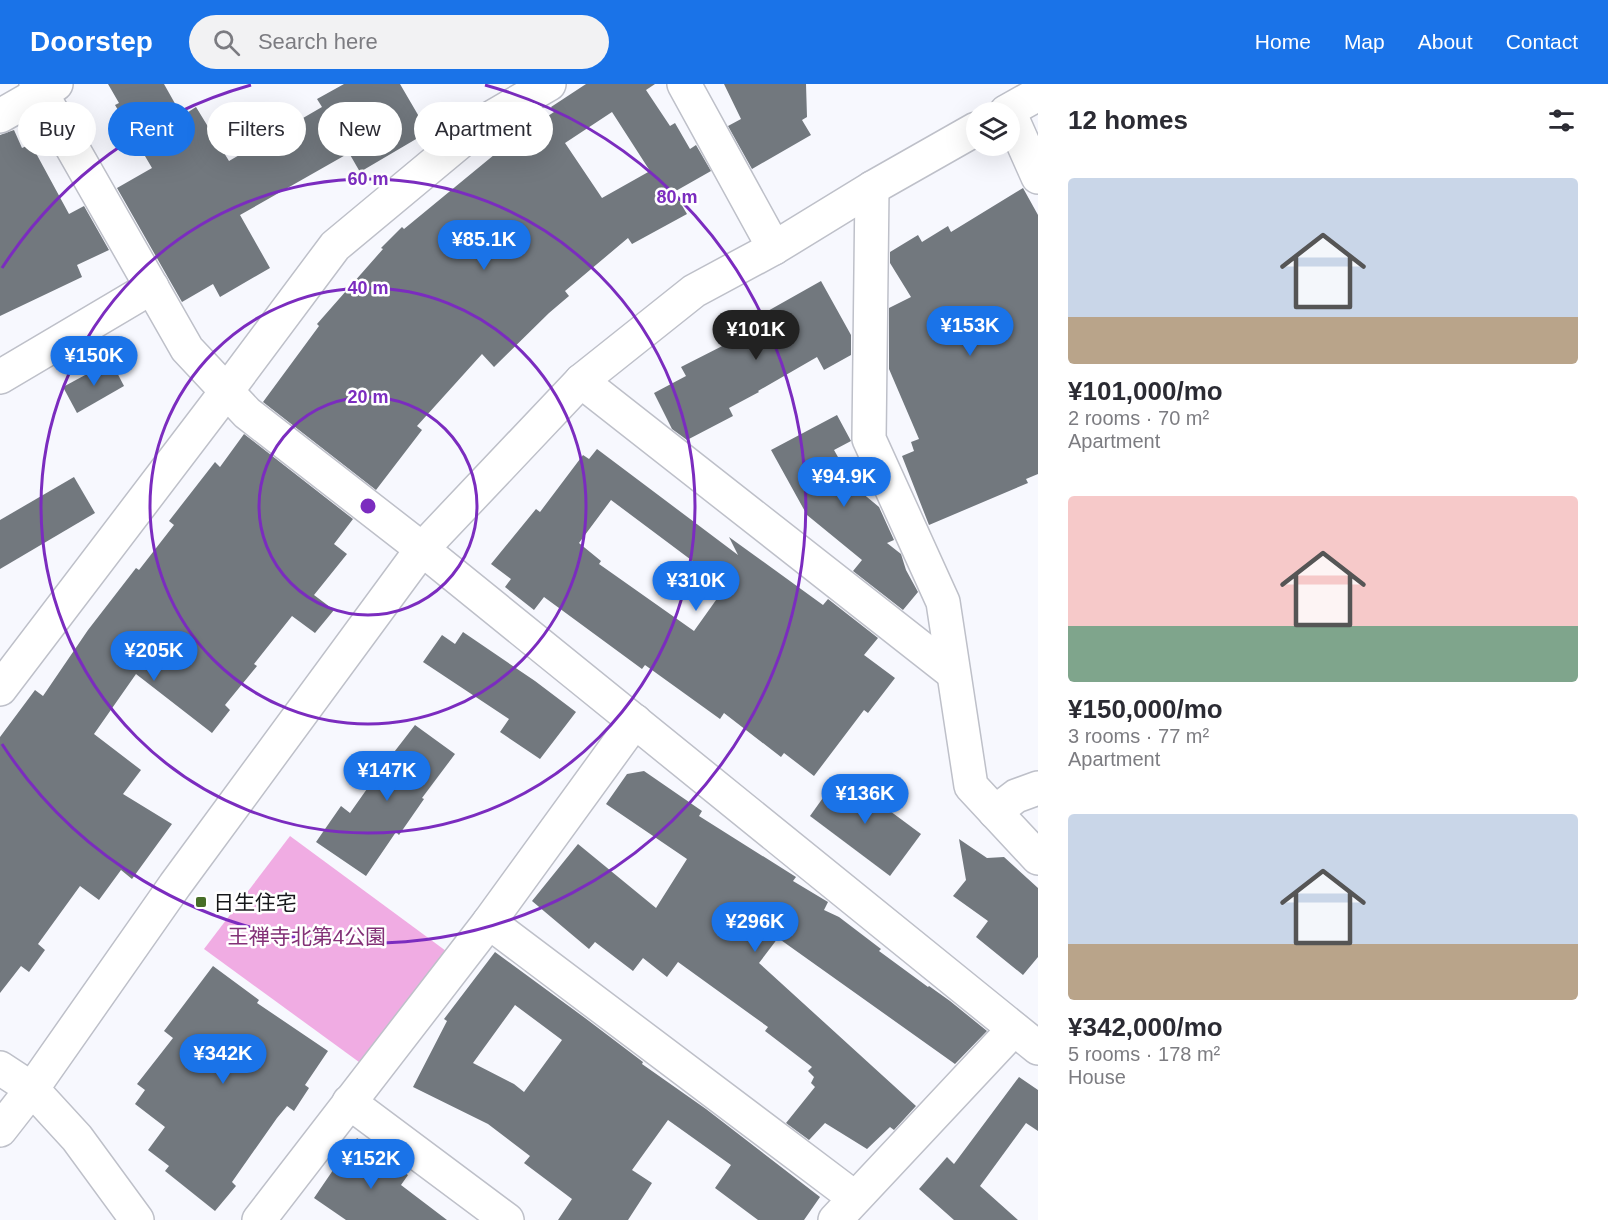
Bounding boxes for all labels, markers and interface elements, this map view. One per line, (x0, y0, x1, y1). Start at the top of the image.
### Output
search box (189, 15, 609, 69)
text: Doorstep (30, 26, 153, 57)
icon: search (210, 26, 243, 59)
text: Search here (258, 29, 378, 54)
text: Home (1255, 30, 1311, 53)
text: Map (1344, 30, 1385, 53)
text: About (1418, 30, 1473, 53)
text: Contact (1506, 30, 1578, 53)
chip: Buy (18, 102, 96, 156)
chip: Rent (108, 102, 195, 156)
chip: Filters (207, 102, 306, 156)
chip: New (318, 102, 402, 156)
chip: Apartment (414, 102, 553, 156)
map controls (966, 102, 1020, 156)
button: layers (966, 102, 1020, 156)
icon: filters (1545, 104, 1578, 137)
text: 12 homes (1068, 105, 1188, 135)
text: 60 m (347, 169, 389, 189)
text: 80 m (656, 187, 698, 207)
icon: home (1269, 217, 1377, 325)
pin: ¥85.1K (435, 220, 533, 271)
text: ¥85.1K (452, 228, 516, 250)
text: 40 m (347, 278, 389, 298)
pin: ¥153K (928, 306, 1012, 357)
pin: ¥101K (714, 310, 798, 361)
text: ¥153K (941, 314, 999, 336)
text: ¥101K (727, 318, 785, 340)
pin: ¥150K (52, 336, 136, 387)
text: ¥150K (65, 344, 123, 366)
text: ¥101,000/mo (1068, 376, 1223, 406)
text: 20 m (347, 387, 389, 407)
text: 2 rooms · 70 m² (1068, 407, 1209, 429)
text: Apartment (1068, 430, 1160, 452)
pin: ¥94.9K (795, 457, 893, 508)
text: ¥94.9K (812, 465, 876, 487)
centre of rings (358, 496, 378, 516)
icon: home (1269, 535, 1377, 643)
pin: ¥310K (654, 561, 738, 612)
text: ¥310K (667, 569, 725, 591)
pin: ¥205K (112, 631, 196, 682)
text: ¥205K (125, 639, 183, 661)
text: ¥150,000/mo (1068, 694, 1223, 724)
text: 3 rooms · 77 m² (1068, 725, 1209, 747)
text: Apartment (1068, 748, 1160, 770)
pin: ¥147K (345, 751, 429, 802)
text: ¥147K (358, 759, 416, 781)
pin: ¥136K (823, 774, 907, 825)
text: ¥136K (836, 782, 894, 804)
icon: home (1269, 853, 1377, 961)
place label: 日生住宅 (213, 891, 297, 914)
marker: 日生住宅 (194, 895, 208, 909)
pin: ¥296K (713, 902, 797, 953)
text: ¥296K (726, 910, 784, 932)
park label: 王禅寺北第4公園 (228, 925, 386, 948)
text: ¥342,000/mo (1068, 1012, 1223, 1042)
pin: ¥342K (181, 1034, 265, 1085)
text: ¥342K (194, 1042, 252, 1064)
text: 5 rooms · 178 m² (1068, 1043, 1220, 1065)
text: House (1068, 1066, 1126, 1088)
pin: ¥152K (329, 1139, 413, 1190)
text: ¥152K (342, 1147, 400, 1169)

